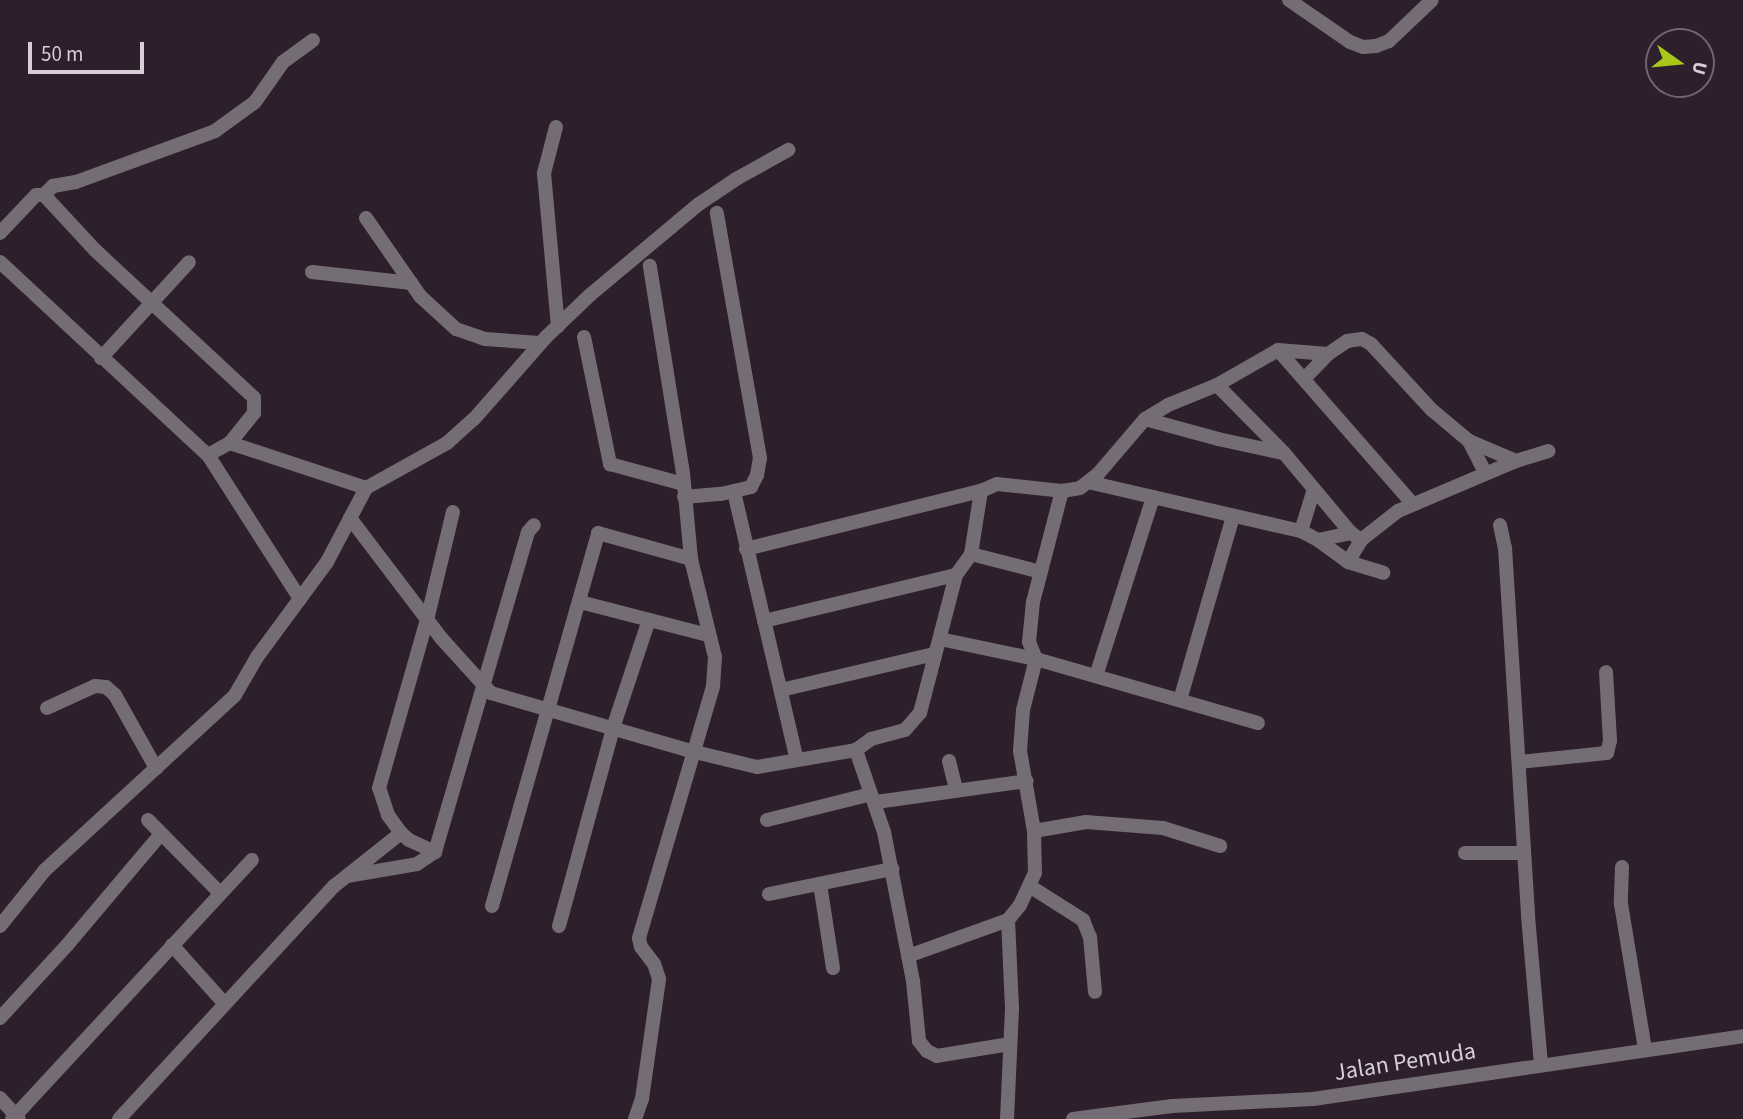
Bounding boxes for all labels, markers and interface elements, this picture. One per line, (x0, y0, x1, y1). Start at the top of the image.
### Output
scale bar (32, 28, 147, 72)
north arrow (1645, 28, 1715, 98)
text: 50 m (41, 39, 83, 69)
text: U (1684, 58, 1714, 78)
street label: Jalan Pemuda (1332, 1037, 1478, 1087)

